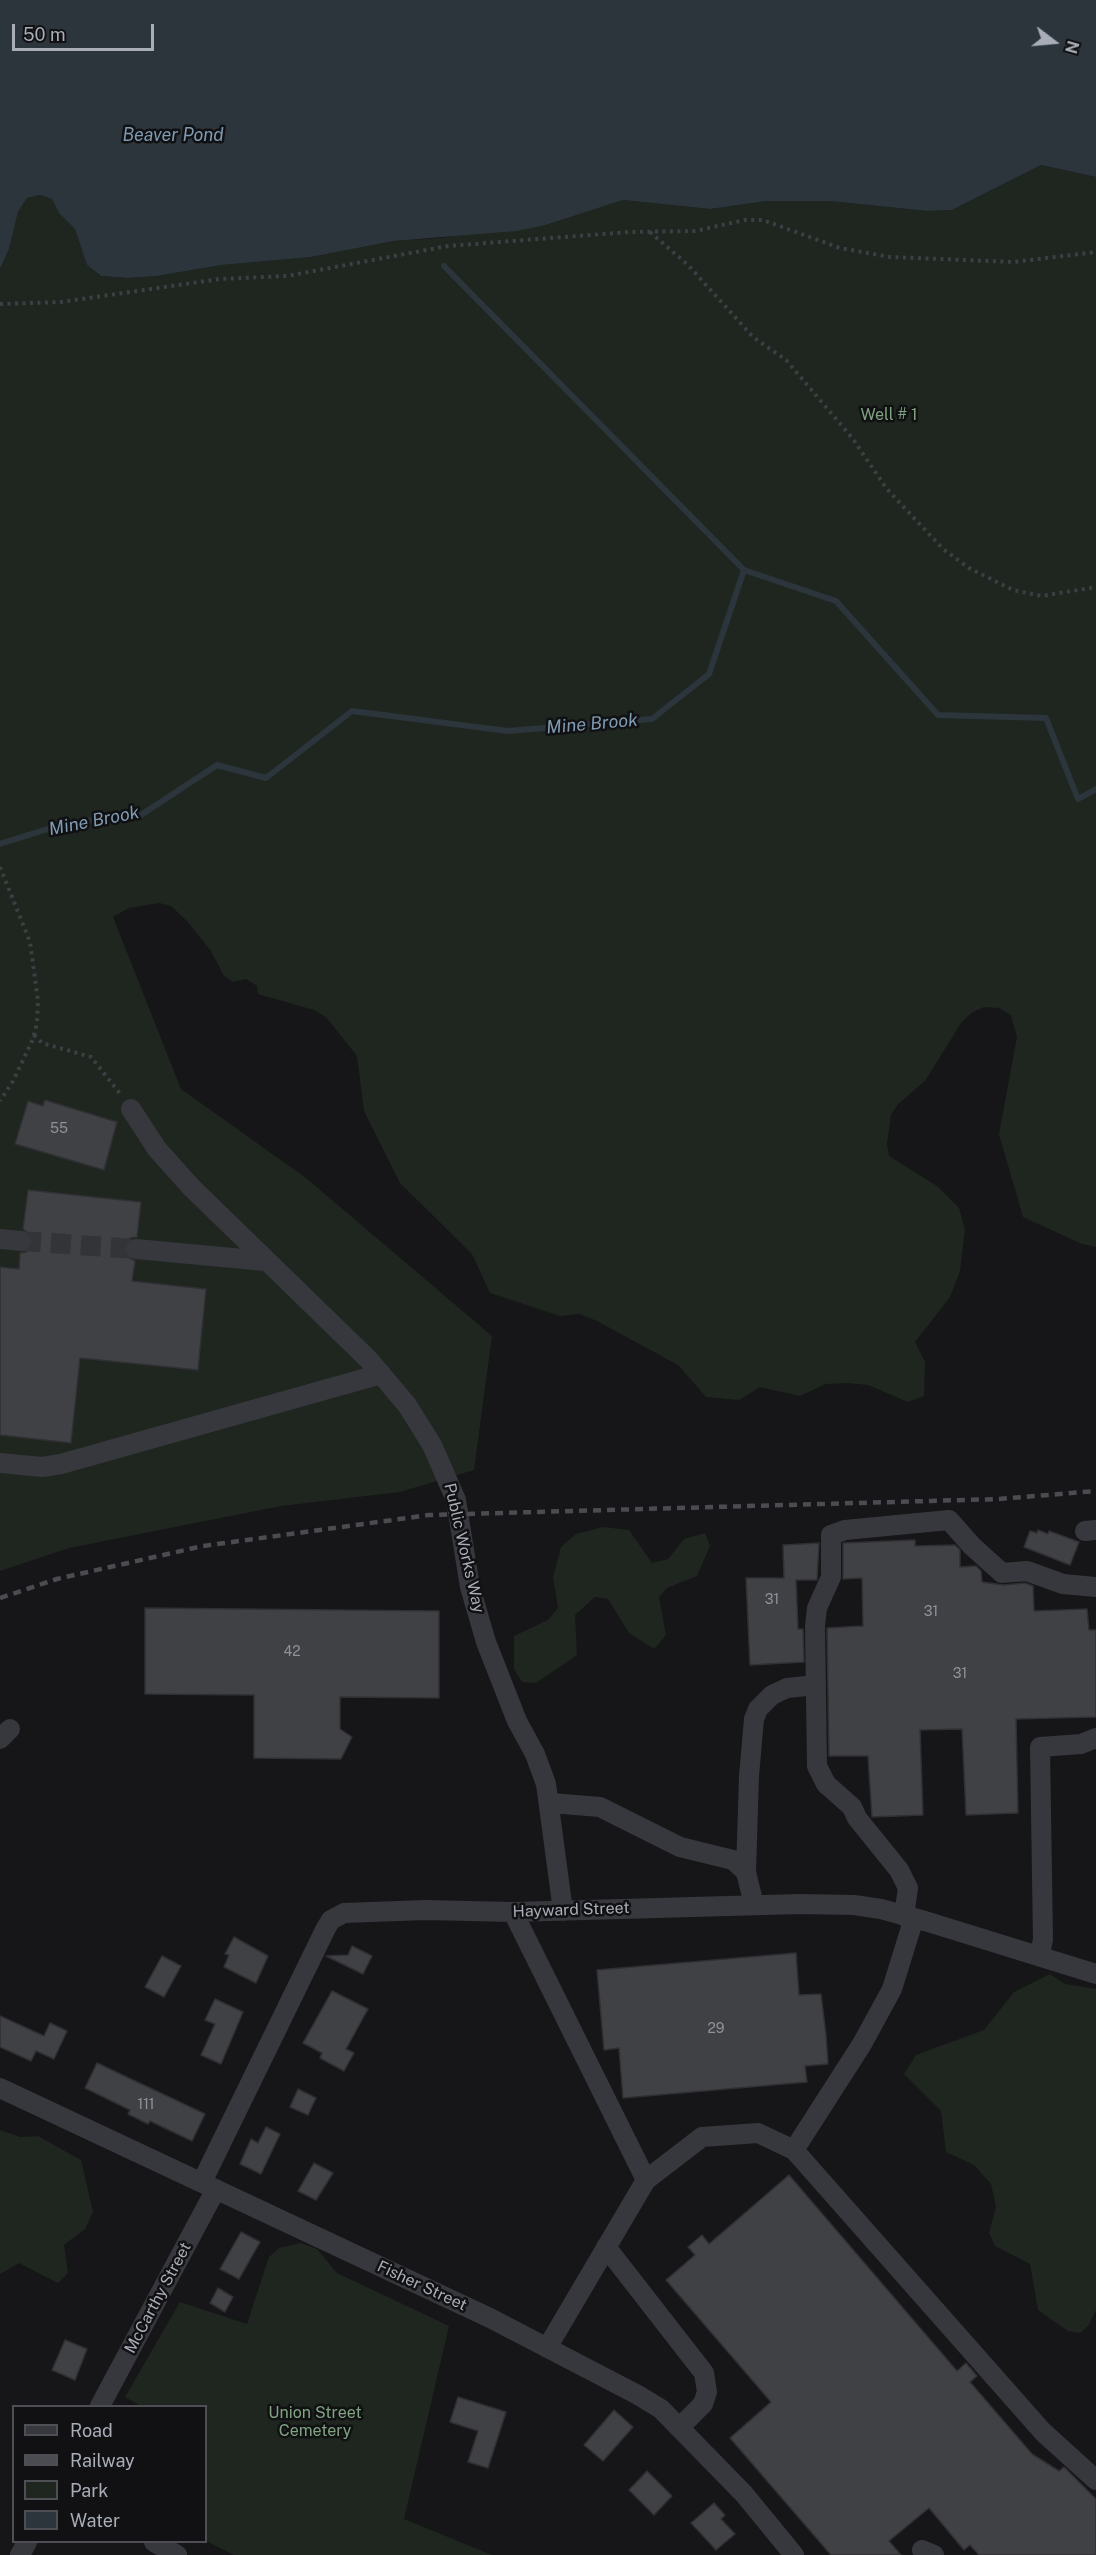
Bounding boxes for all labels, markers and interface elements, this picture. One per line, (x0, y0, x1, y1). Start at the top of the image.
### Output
scale bar (15, 12, 158, 50)
north arrow (1024, 12, 1084, 72)
text: 50 m (23, 24, 66, 45)
text: N (1061, 38, 1083, 56)
water label: Beaver Pond (122, 124, 224, 146)
park label: Well # 1 (861, 405, 917, 425)
water label: Mine Brook (545, 709, 639, 739)
water label: Mine Brook (47, 802, 141, 840)
house number: 55 (50, 1121, 68, 1137)
street label: Public Works Way (440, 1481, 488, 1615)
house number: 31 (765, 1592, 779, 1608)
house number: 31 (924, 1604, 938, 1620)
house number: 42 (283, 1644, 301, 1660)
house number: 31 (953, 1666, 967, 1682)
street label: Hayward Street (512, 1898, 630, 1922)
house number: 29 (707, 2021, 725, 2037)
house number: 111 (137, 2097, 155, 2113)
street label: McCarthy Street (121, 2239, 195, 2357)
street label: Fisher Street (374, 2257, 470, 2315)
park label: Union Street Cemetery (268, 2403, 362, 2441)
legend (12, 2405, 207, 2543)
text: Road (70, 2420, 113, 2441)
text: Railway (70, 2450, 135, 2471)
text: Park (70, 2480, 108, 2501)
text: Water (70, 2510, 120, 2531)

